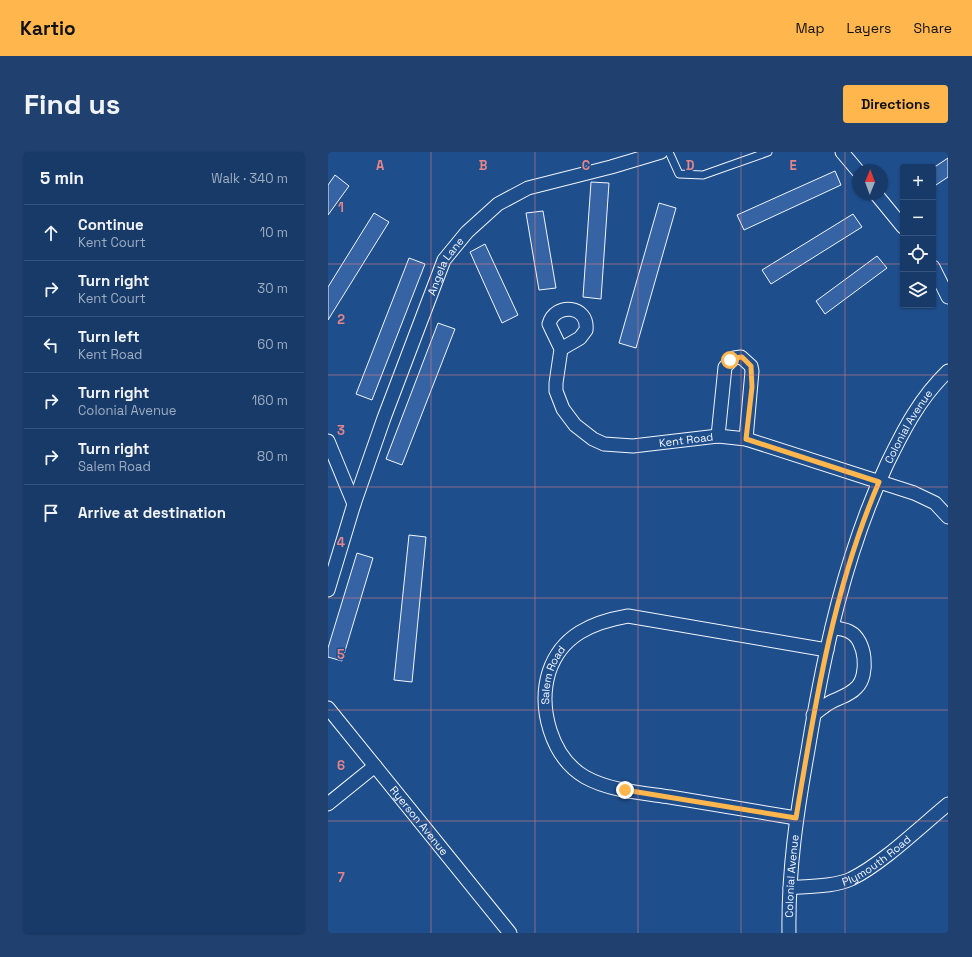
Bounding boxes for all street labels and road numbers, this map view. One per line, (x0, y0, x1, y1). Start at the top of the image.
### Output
street label: Angela Lane (424, 234, 467, 297)
street label: Colonial Avenue (881, 387, 935, 466)
street label: Kent Road (658, 430, 714, 450)
street label: Salem Road (538, 643, 568, 705)
street label: Ryerson Avenue (387, 783, 451, 858)
street label: Plymouth Road (840, 832, 914, 889)
street label: Colonial Avenue (782, 834, 802, 918)

